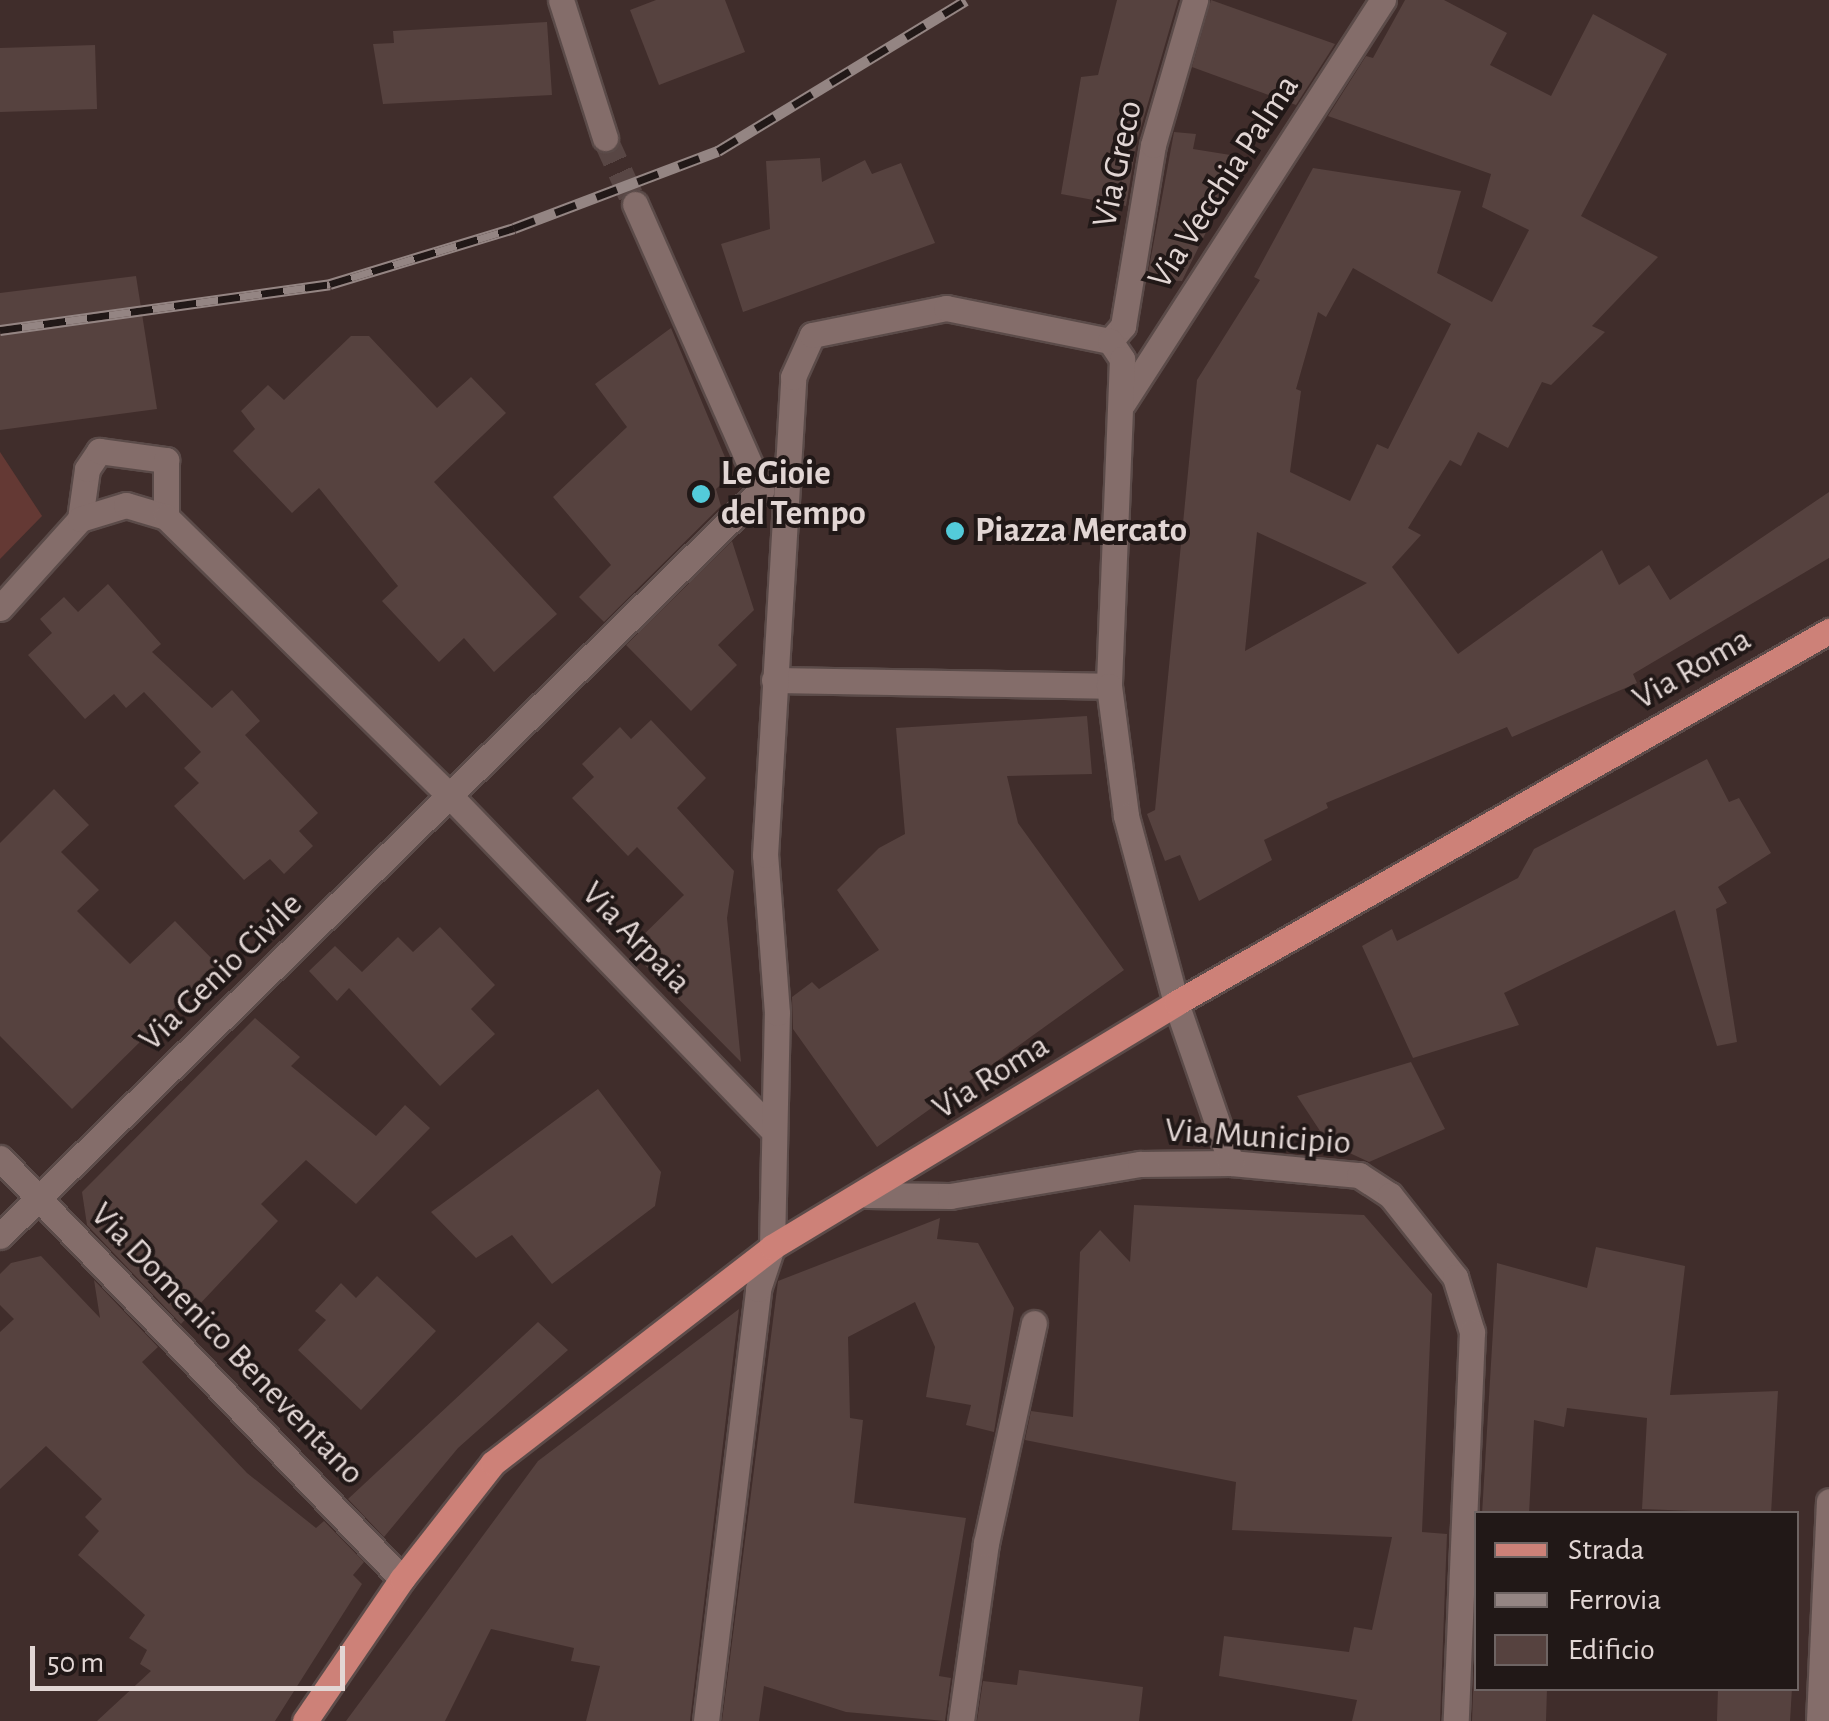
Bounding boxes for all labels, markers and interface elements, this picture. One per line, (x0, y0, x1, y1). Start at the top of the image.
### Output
street label: Via Vecchia Palma (1139, 67, 1309, 297)
street label: Via Greco (1084, 97, 1152, 231)
place label: Le Gioie del Tempo (721, 453, 866, 535)
marker: Le Gioie del Tempo (690, 483, 712, 505)
place label: Piazza Mercato (975, 510, 1187, 552)
marker: Piazza Mercato (944, 520, 966, 542)
street label: Via Roma (1626, 618, 1758, 720)
street label: Via Arpaia (572, 873, 700, 1003)
street label: Via Genio Civile (131, 884, 311, 1060)
street label: Via Roma (925, 1025, 1057, 1129)
street label: Via Municipio (1164, 1110, 1352, 1164)
street label: Via Domenico Beneventano (81, 1194, 373, 1494)
legend (1474, 1511, 1799, 1691)
text: Strada (1568, 1535, 1644, 1565)
text: Ferrovia (1568, 1585, 1661, 1615)
scale bar (35, 1626, 350, 1688)
text: Edificio (1568, 1635, 1655, 1665)
text: 50 m (47, 1648, 104, 1678)

